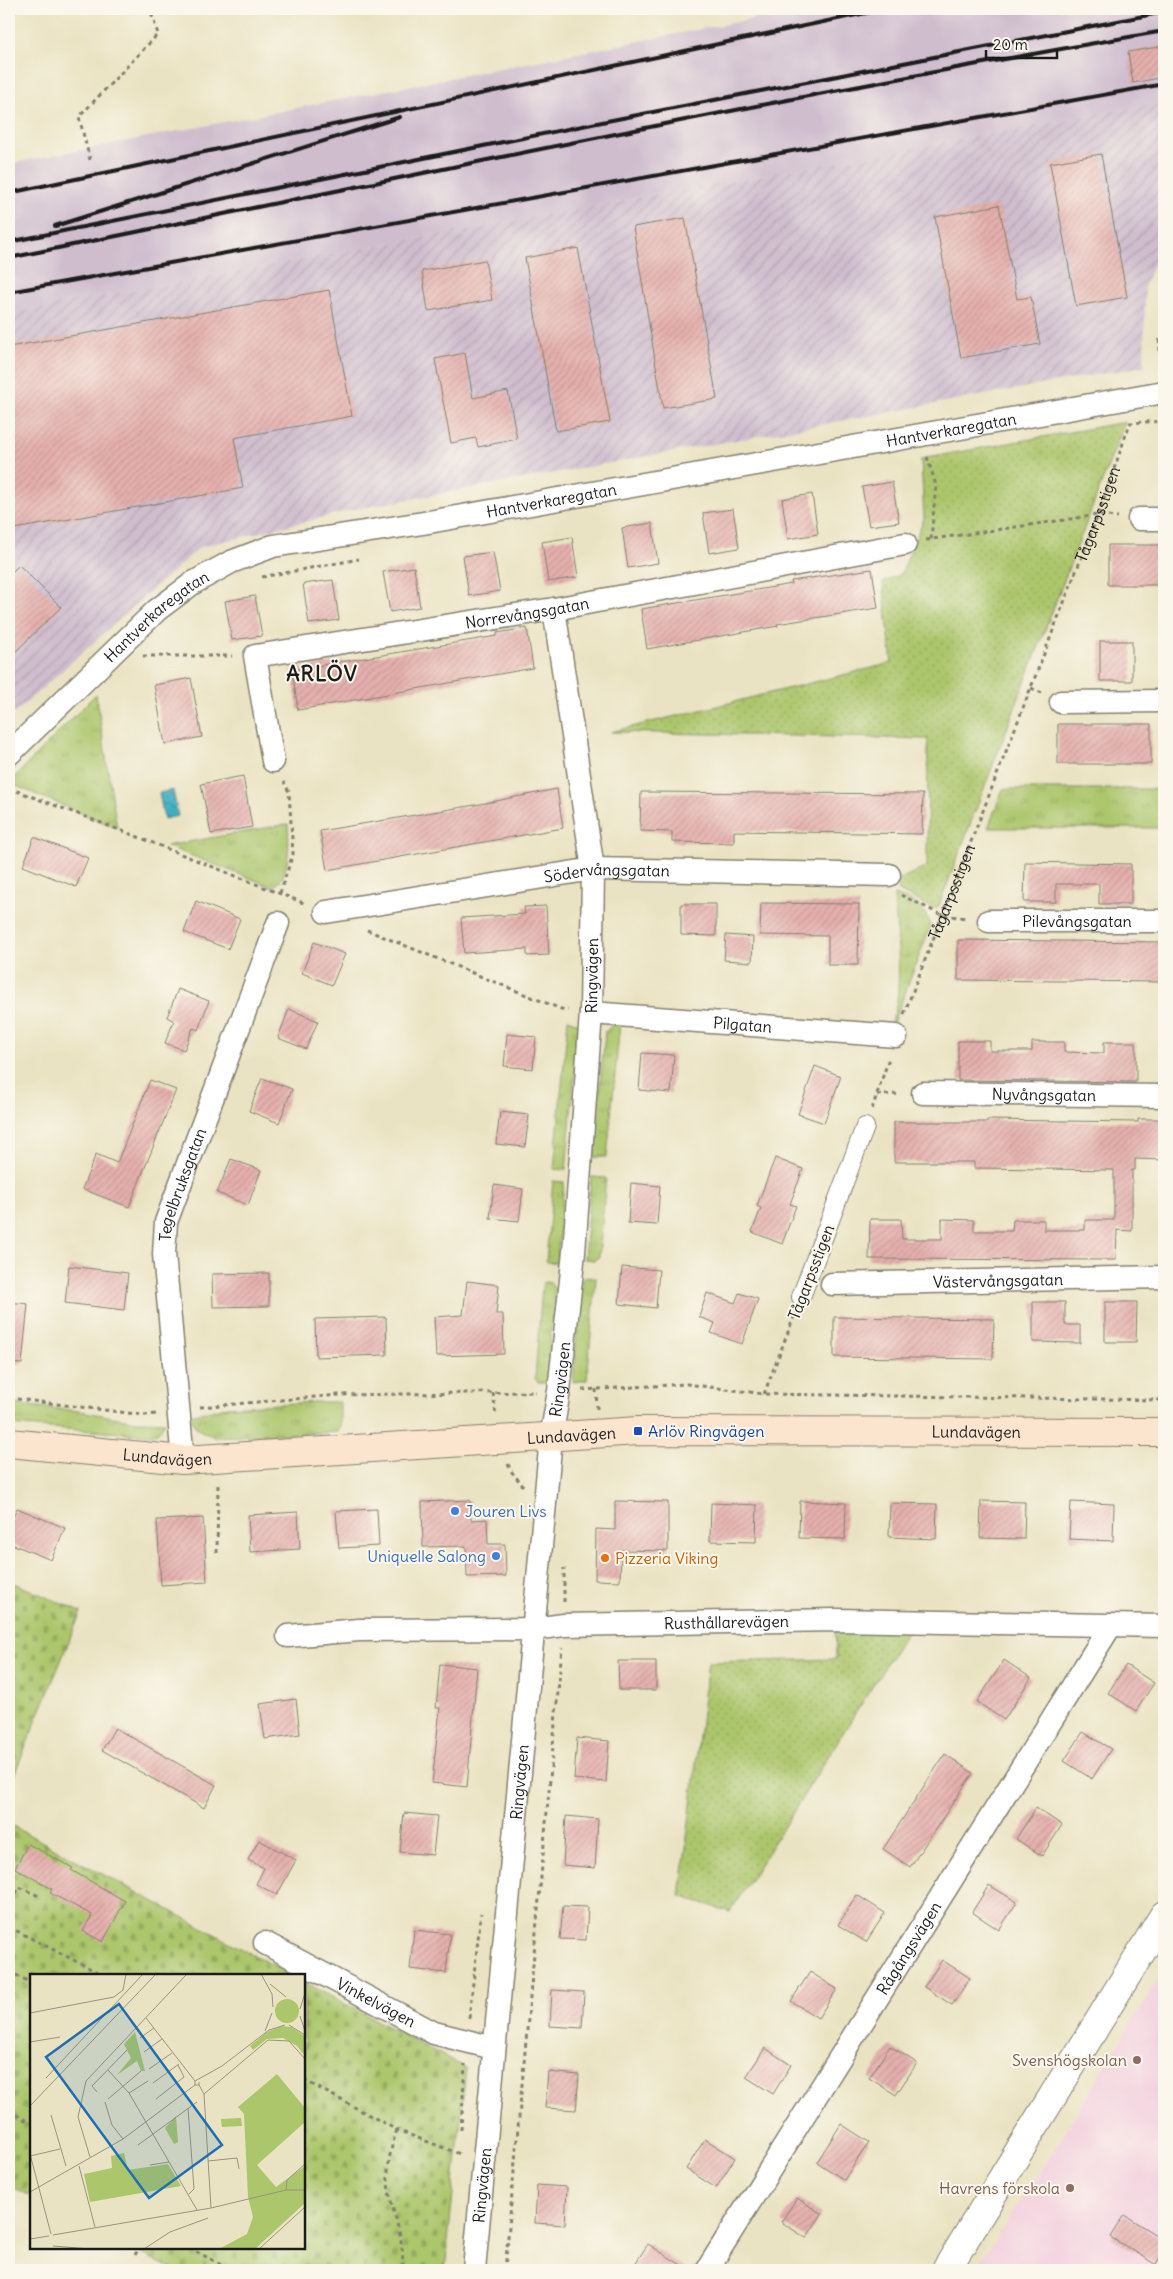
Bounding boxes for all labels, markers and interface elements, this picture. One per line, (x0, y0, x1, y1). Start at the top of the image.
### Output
scale bar (986, 28, 1057, 60)
text: 20 m (993, 35, 1028, 54)
street label: Hantverkaregatan (885, 408, 1018, 451)
street label: Tågarpsstigen (1071, 464, 1124, 565)
street label: Hantverkaregatan (485, 479, 618, 522)
street label: Hantverkaregatan (100, 566, 212, 666)
street label: Norrevångsgatan (464, 593, 591, 633)
district label: ARLÖV (286, 659, 358, 687)
street label: Tågarpsstigen (924, 841, 979, 942)
street label: Södervångsgatan (542, 859, 670, 887)
street label: Pilevångsgatan (1022, 911, 1132, 931)
street label: Ringvägen (581, 938, 602, 1014)
street label: Pilgatan (713, 1012, 773, 1037)
street label: Nyvångsgatan (992, 1084, 1096, 1105)
street label: Tegelbruksgatan (155, 1125, 210, 1242)
street label: Tågarpsstigen (784, 1222, 838, 1322)
street label: Västervångsgatan (933, 1269, 1063, 1292)
street label: Ringvägen (545, 1341, 574, 1418)
place label: Arlöv Ringvägen (648, 1421, 764, 1441)
street label: Lundavägen (526, 1422, 617, 1448)
street label: Lundavägen (932, 1422, 1021, 1442)
marker: Arlöv Ringvägen (632, 1425, 644, 1437)
street label: Lundavägen (122, 1444, 212, 1470)
place label: Jouren Livs (465, 1501, 547, 1521)
marker: Jouren Livs (449, 1505, 461, 1517)
place label: Uniquelle Salong (367, 1546, 486, 1566)
place label: Pizzeria Viking (615, 1548, 718, 1568)
marker: Uniquelle Salong (490, 1550, 502, 1562)
marker: Pizzeria Viking (599, 1552, 611, 1564)
street label: Rusthållarevägen (664, 1611, 789, 1633)
street label: Ringvägen (506, 1744, 533, 1821)
street label: Rågångsvägen (872, 1898, 945, 1998)
street label: Vinkelvägen (333, 1973, 419, 2031)
inset map (30, 1974, 305, 2249)
place label: Svenshögskolan (1012, 2050, 1127, 2070)
marker: Svenshögskolan (1131, 2054, 1143, 2066)
street label: Ringvägen (468, 2147, 495, 2224)
place label: Havrens förskola (939, 2178, 1060, 2198)
marker: Havrens förskola (1064, 2182, 1076, 2194)

